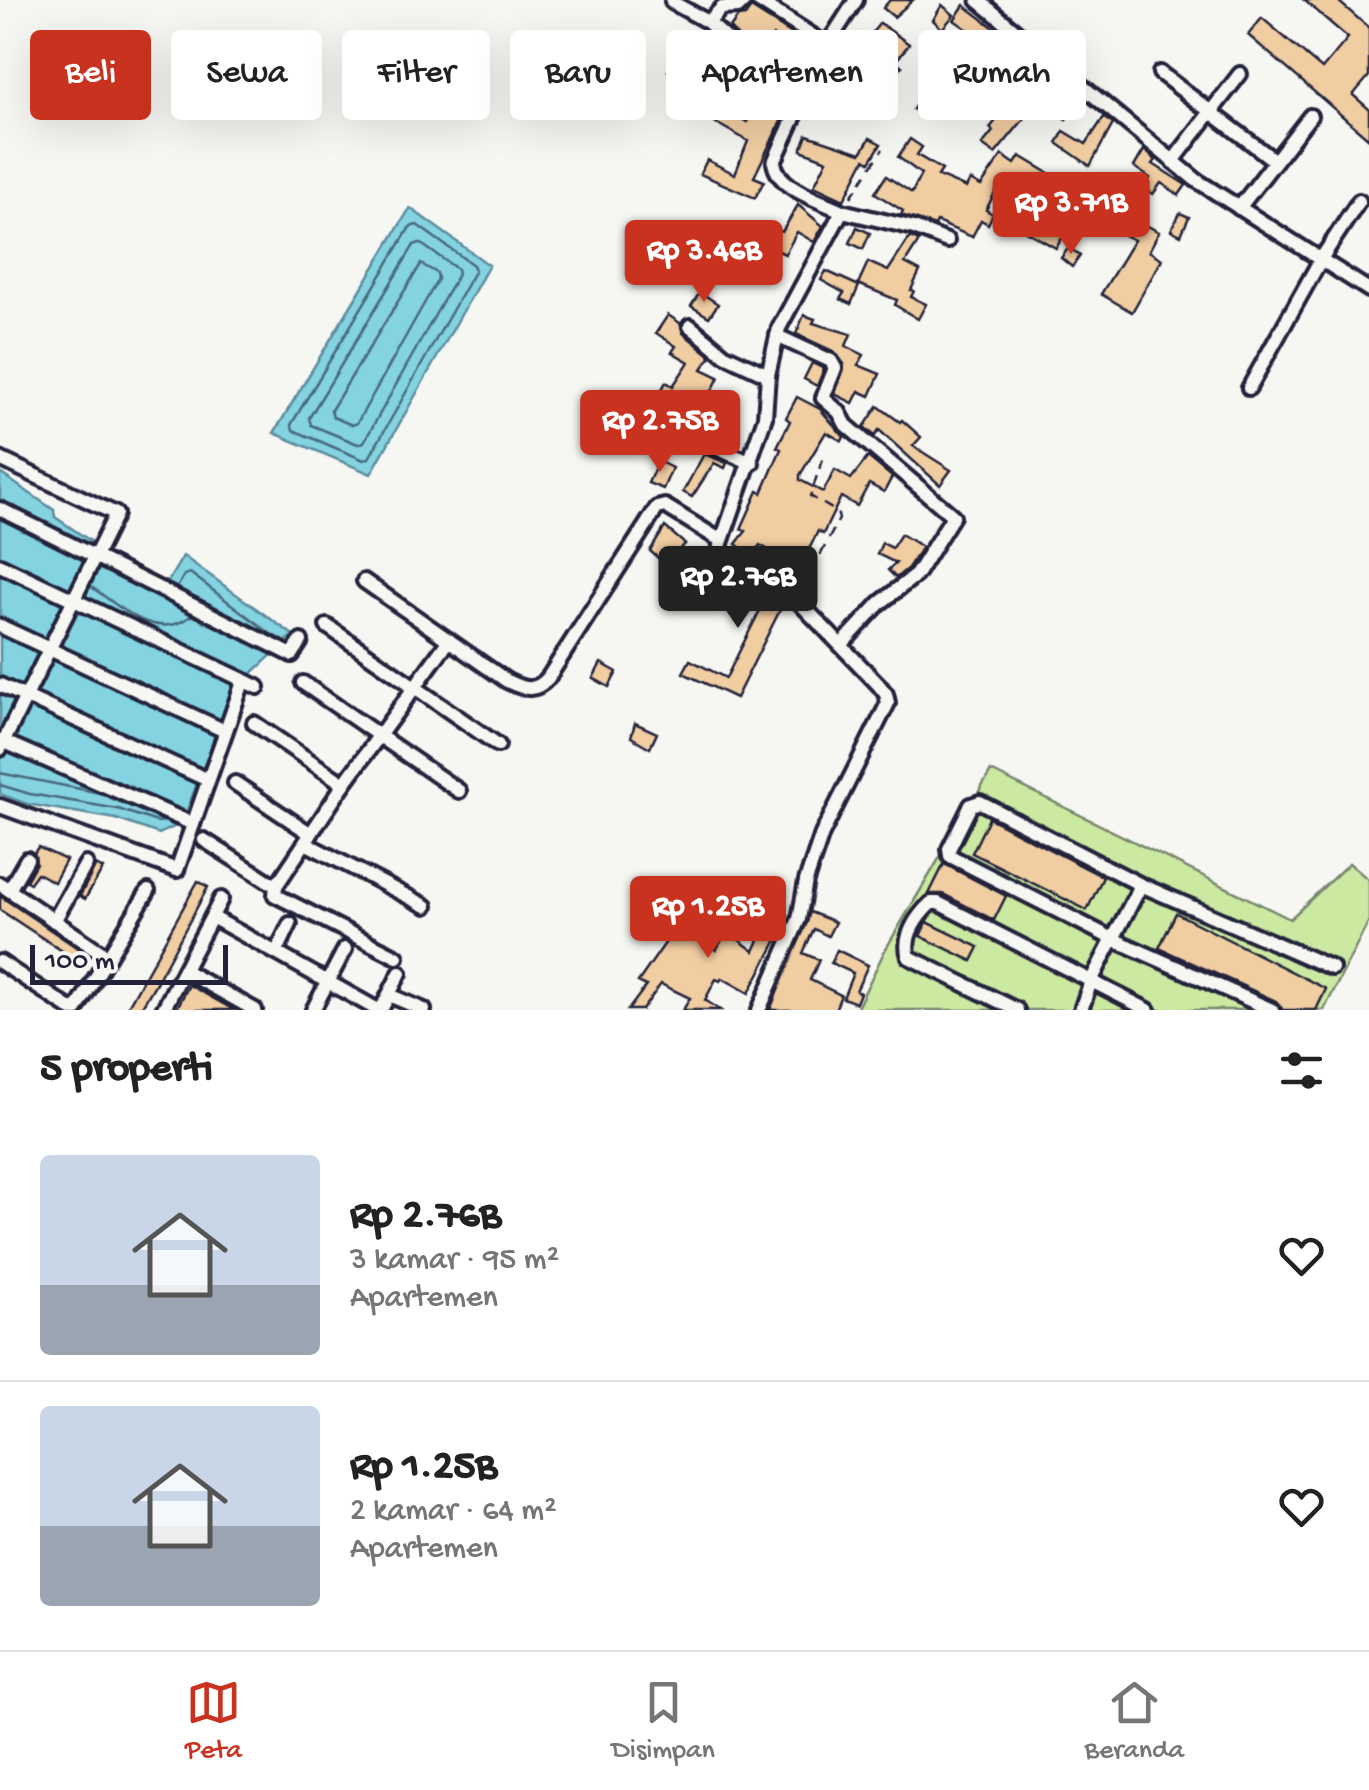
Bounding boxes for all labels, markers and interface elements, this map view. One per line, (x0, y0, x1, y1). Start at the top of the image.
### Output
chip: Beli (30, 30, 151, 120)
chip: Sewa (171, 30, 322, 120)
chip: Filter (342, 30, 490, 120)
chip: Baru (510, 30, 646, 120)
chip: Apartemen (666, 30, 898, 120)
chip: Rumah (918, 30, 1086, 120)
pin: Rp 3.71B (968, 172, 1174, 257)
text: Rp 3.71B (1015, 185, 1127, 223)
pin: Rp 3.46B (601, 220, 807, 305)
text: Rp 3.46B (647, 233, 761, 271)
pin: Rp 2.75B (557, 390, 763, 475)
text: Rp 2.75B (602, 403, 718, 441)
pin: Rp 2.76B (635, 546, 841, 631)
text: Rp 2.76B (680, 559, 796, 597)
pin: Rp 1.25B (605, 876, 811, 961)
text: Rp 1.25B (652, 889, 764, 927)
scale bar (30, 940, 228, 984)
text: 100 m (45, 946, 115, 979)
icon: filters (1274, 1043, 1329, 1098)
text: 5 properti (40, 1046, 213, 1095)
text: Rp 2.76B (350, 1193, 501, 1242)
icon: home (120, 1195, 240, 1315)
icon: heart (1274, 1228, 1329, 1283)
text: 3 kamar · 95 m² (350, 1242, 559, 1280)
text: Apartemen (350, 1280, 498, 1318)
text: Rp 1.25B (350, 1444, 497, 1493)
icon: home (120, 1446, 240, 1566)
icon: heart (1274, 1479, 1329, 1534)
text: 2 kamar · 64 m² (350, 1493, 557, 1531)
text: Apartemen (350, 1531, 498, 1569)
tab: Peta (185, 1675, 242, 1768)
tab: Disimpan (612, 1675, 715, 1768)
tab: Beranda (1085, 1675, 1184, 1768)

